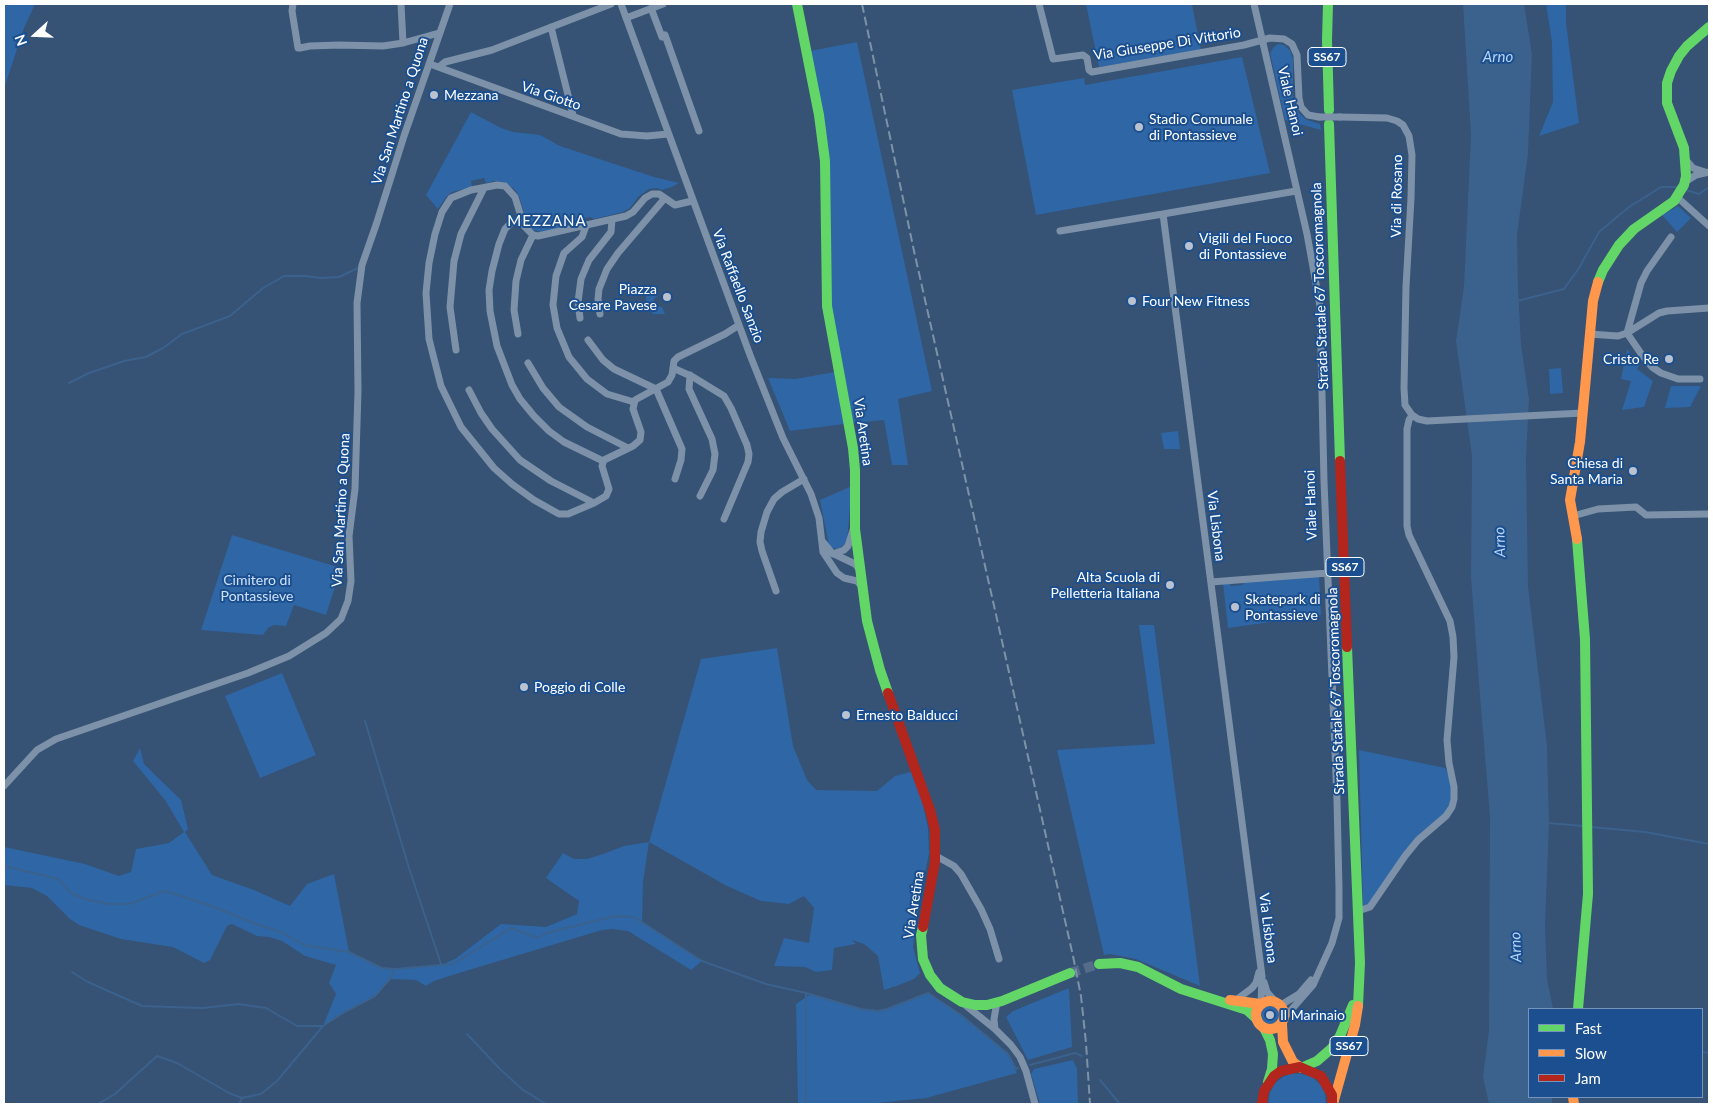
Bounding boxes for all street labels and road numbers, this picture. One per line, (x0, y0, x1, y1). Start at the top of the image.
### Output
street label: Via Giuseppe Di Vittorio (1092, 24, 1242, 64)
street label: Via San Martino a Quona (368, 35, 432, 187)
road number: SS67 (1308, 48, 1346, 66)
street label: Viale Hanoi (1274, 65, 1306, 137)
street label: Via Giotto (519, 78, 583, 114)
street label: Via di Rosano (1388, 154, 1406, 238)
street label: Strada Statale 67 Toscoromagnola (1308, 182, 1332, 390)
street label: Via Raffaello Sanzio (709, 227, 767, 345)
street label: Via Aretina (850, 397, 876, 467)
street label: Via San Martino a Quona (329, 433, 353, 587)
street label: Viale Hanoi (1301, 469, 1321, 541)
street label: Via Lisbona (1203, 490, 1229, 562)
road number: SS67 (1326, 558, 1364, 576)
street label: Strada Statale 67 Toscoromagnola (1324, 587, 1348, 795)
street label: Via Aretina (900, 870, 928, 940)
street label: Via Lisbona (1255, 892, 1281, 964)
road number: SS67 (1330, 1036, 1368, 1056)

